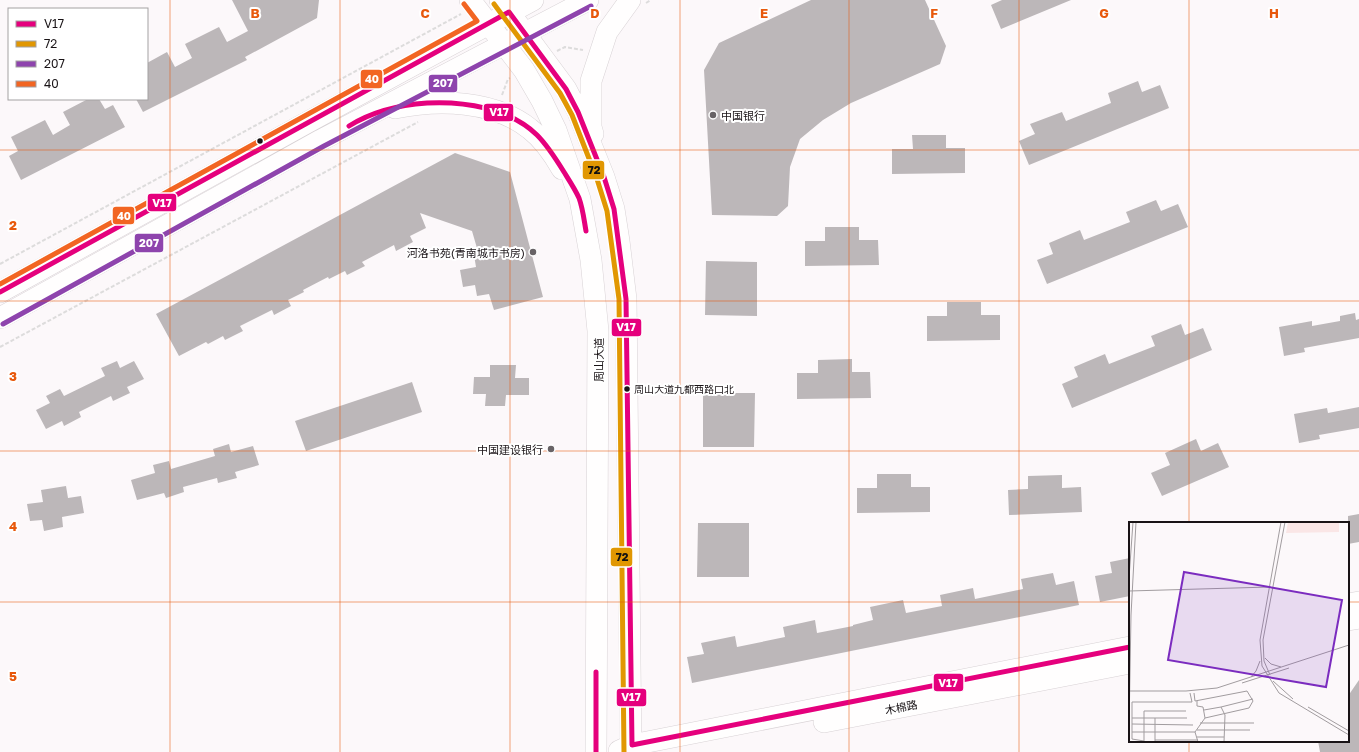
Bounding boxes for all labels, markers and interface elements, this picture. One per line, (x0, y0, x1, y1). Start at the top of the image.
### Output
text: B (250, 5, 260, 21)
text: C (420, 5, 430, 21)
text: D (590, 5, 600, 21)
text: E (760, 5, 768, 21)
text: F (930, 5, 938, 21)
text: G (1099, 5, 1109, 21)
text: H (1269, 5, 1279, 21)
legend (8, 8, 148, 100)
text: V17 (44, 16, 64, 31)
text: 72 (44, 36, 57, 51)
text: 207 (44, 56, 65, 71)
line badge: 40 (360, 69, 383, 89)
text: 40 (365, 72, 379, 85)
line badge: 207 (428, 74, 458, 93)
text: 40 (44, 76, 59, 91)
text: 207 (433, 76, 453, 89)
line badge: V17 (483, 103, 514, 122)
text: V17 (489, 105, 509, 118)
place label: 中国银行 (721, 109, 765, 122)
marker: 中国银行 (708, 110, 718, 120)
unlabelled marker (255, 136, 265, 146)
line badge: 72 (582, 160, 605, 180)
text: 72 (588, 163, 601, 176)
line badge: V17 (147, 193, 177, 212)
text: V17 (152, 196, 172, 209)
line badge: 40 (112, 206, 135, 225)
text: 40 (117, 209, 131, 222)
text: 2 (9, 217, 17, 233)
line badge: 207 (134, 233, 164, 253)
text: 207 (139, 236, 159, 249)
place label: 河洛书苑(青南城市书房) (407, 246, 525, 259)
marker: 河洛书苑(青南城市书房) (528, 247, 538, 257)
line badge: V17 (611, 318, 642, 337)
text: V17 (616, 320, 636, 333)
street label: 周山大道 (592, 338, 605, 382)
text: 3 (9, 368, 17, 384)
place label: 周山大道九都西路口北 (634, 383, 734, 395)
marker: 周山大道九都西路口北 (622, 384, 632, 394)
place label: 中国建设银行 (477, 443, 543, 456)
marker: 中国建设银行 (546, 444, 556, 454)
text: 4 (9, 518, 17, 534)
inset map (1129, 522, 1349, 742)
line badge: 72 (610, 547, 633, 567)
text: 72 (616, 550, 629, 563)
text: 5 (9, 668, 17, 684)
line badge: V17 (933, 673, 964, 692)
text: V17 (938, 676, 958, 689)
line badge: V17 (616, 688, 647, 707)
text: V17 (621, 690, 641, 703)
street label: 木棉路 (884, 697, 918, 717)

